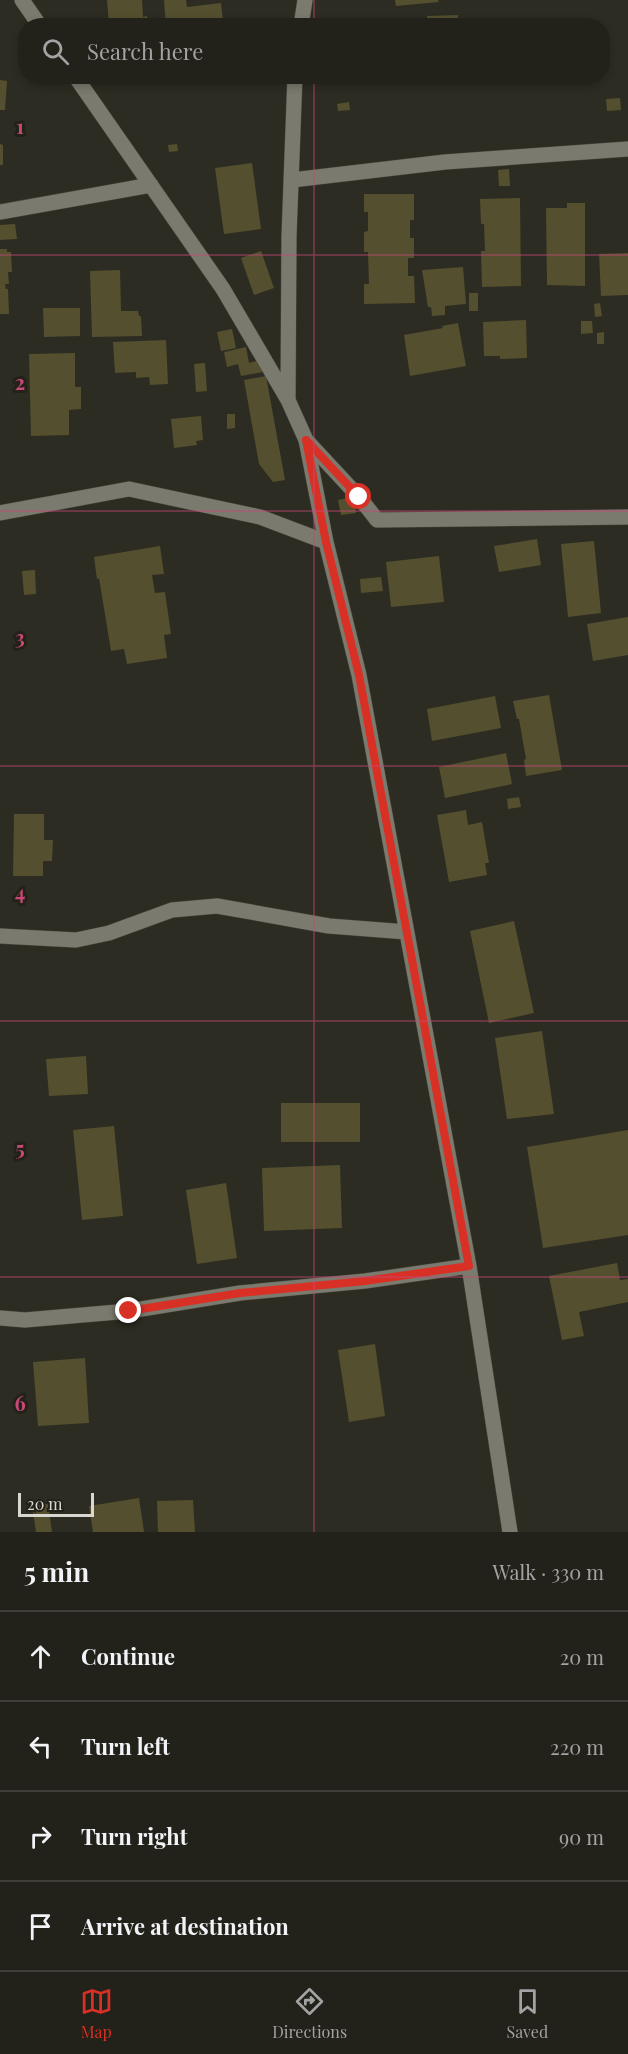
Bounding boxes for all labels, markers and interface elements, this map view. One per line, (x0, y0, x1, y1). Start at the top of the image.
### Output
search box (18, 18, 610, 84)
icon: search (39, 35, 72, 68)
text: Search here (87, 36, 203, 66)
text: 1 (16, 112, 24, 139)
text: 2 (15, 368, 25, 395)
route start (345, 483, 371, 509)
text: 3 (15, 623, 25, 650)
text: 4 (15, 878, 25, 905)
text: 5 (15, 1134, 25, 1161)
route end (115, 1297, 141, 1323)
text: 6 (14, 1389, 26, 1416)
scale bar (18, 1490, 94, 1518)
text: 20 m (27, 1493, 62, 1514)
text: 5 min (24, 1554, 89, 1589)
text: Walk · 330 m (492, 1558, 604, 1585)
icon: ahead (24, 1640, 57, 1673)
text: Continue (81, 1641, 175, 1671)
text: 20 m (560, 1643, 604, 1670)
icon: left (24, 1730, 57, 1763)
text: Turn left (81, 1731, 170, 1761)
text: 220 m (550, 1733, 604, 1760)
icon: right (24, 1820, 57, 1853)
text: Turn right (81, 1821, 187, 1851)
text: 90 m (559, 1823, 604, 1850)
icon: arrive (24, 1910, 57, 1943)
text: Arrive at destination (81, 1911, 289, 1941)
tab: Map (80, 1985, 113, 2042)
tab: Directions (272, 1985, 347, 2042)
tab: Saved (507, 1985, 548, 2042)

